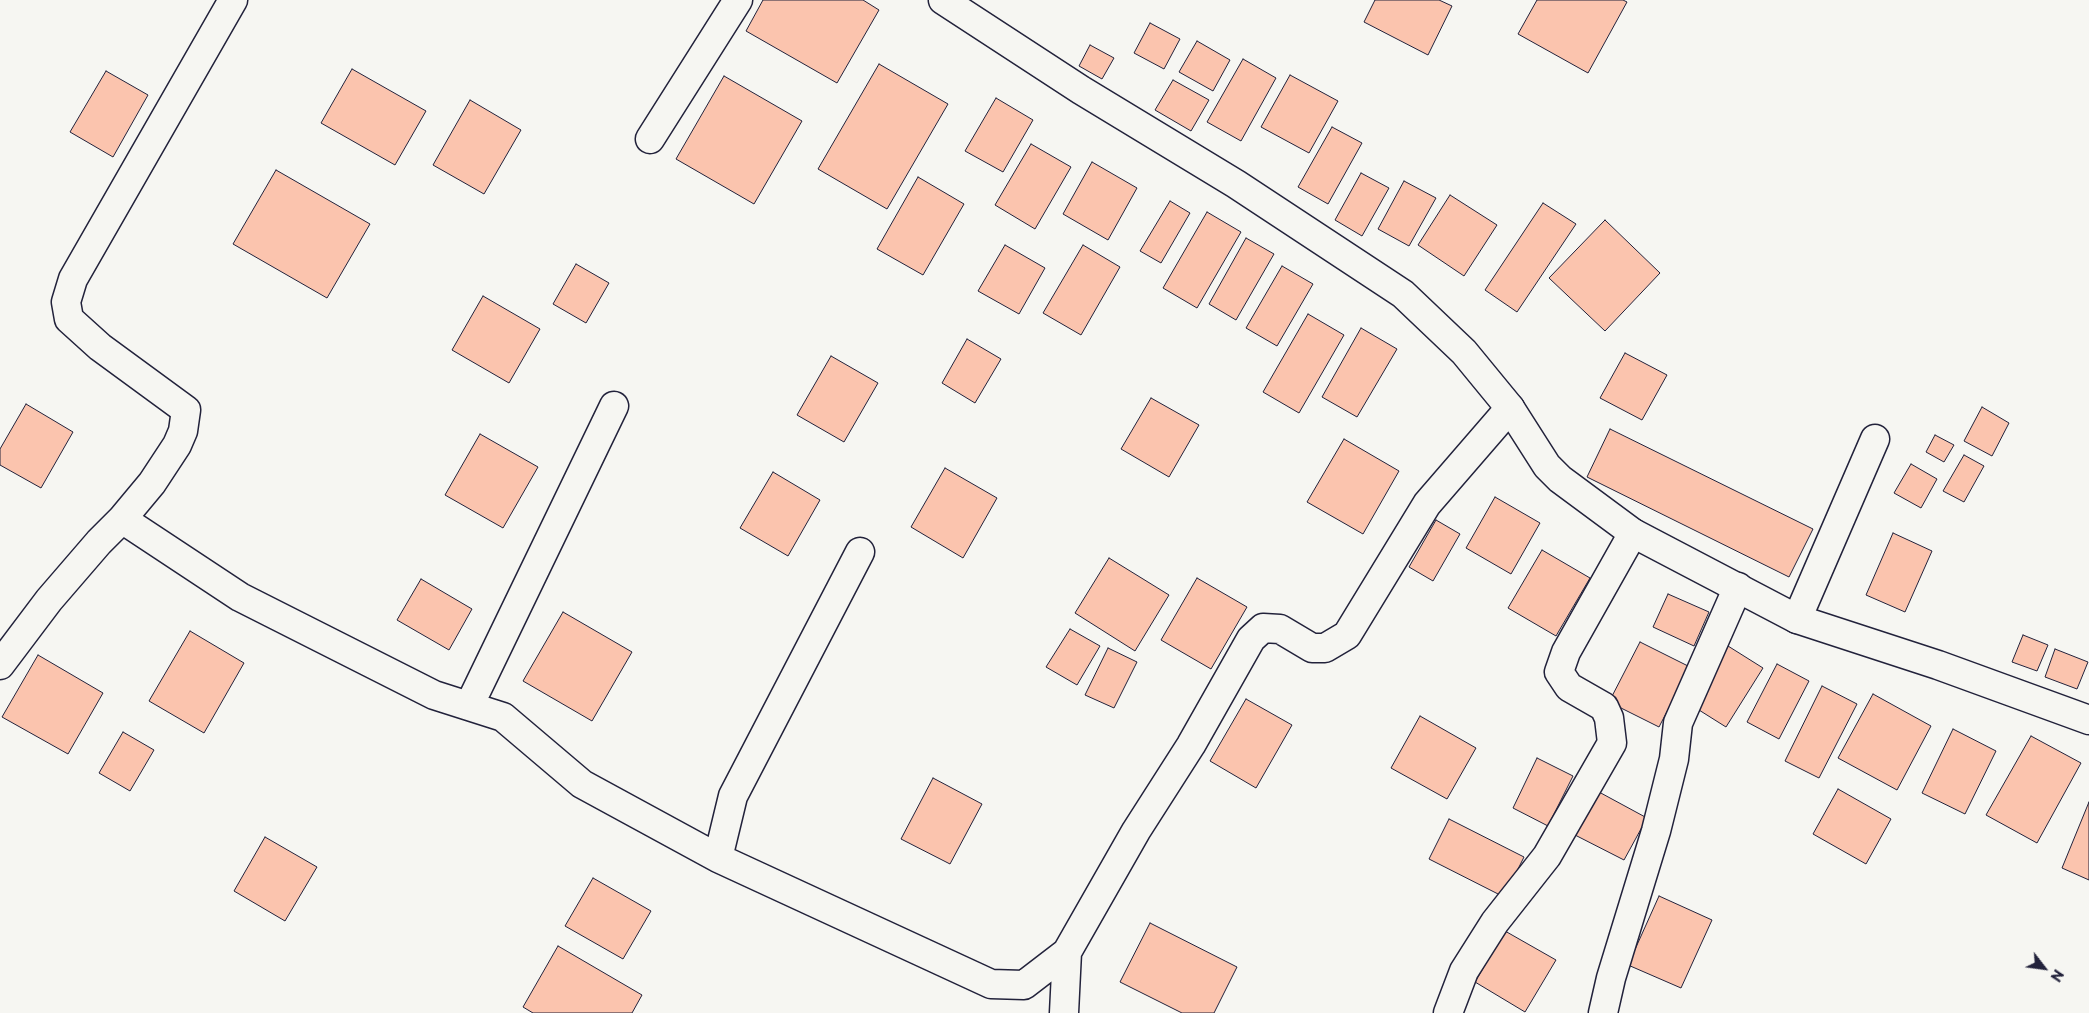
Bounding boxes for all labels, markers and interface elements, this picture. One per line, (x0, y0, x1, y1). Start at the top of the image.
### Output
north arrow (2019, 943, 2069, 993)
text: N (2046, 966, 2069, 986)

